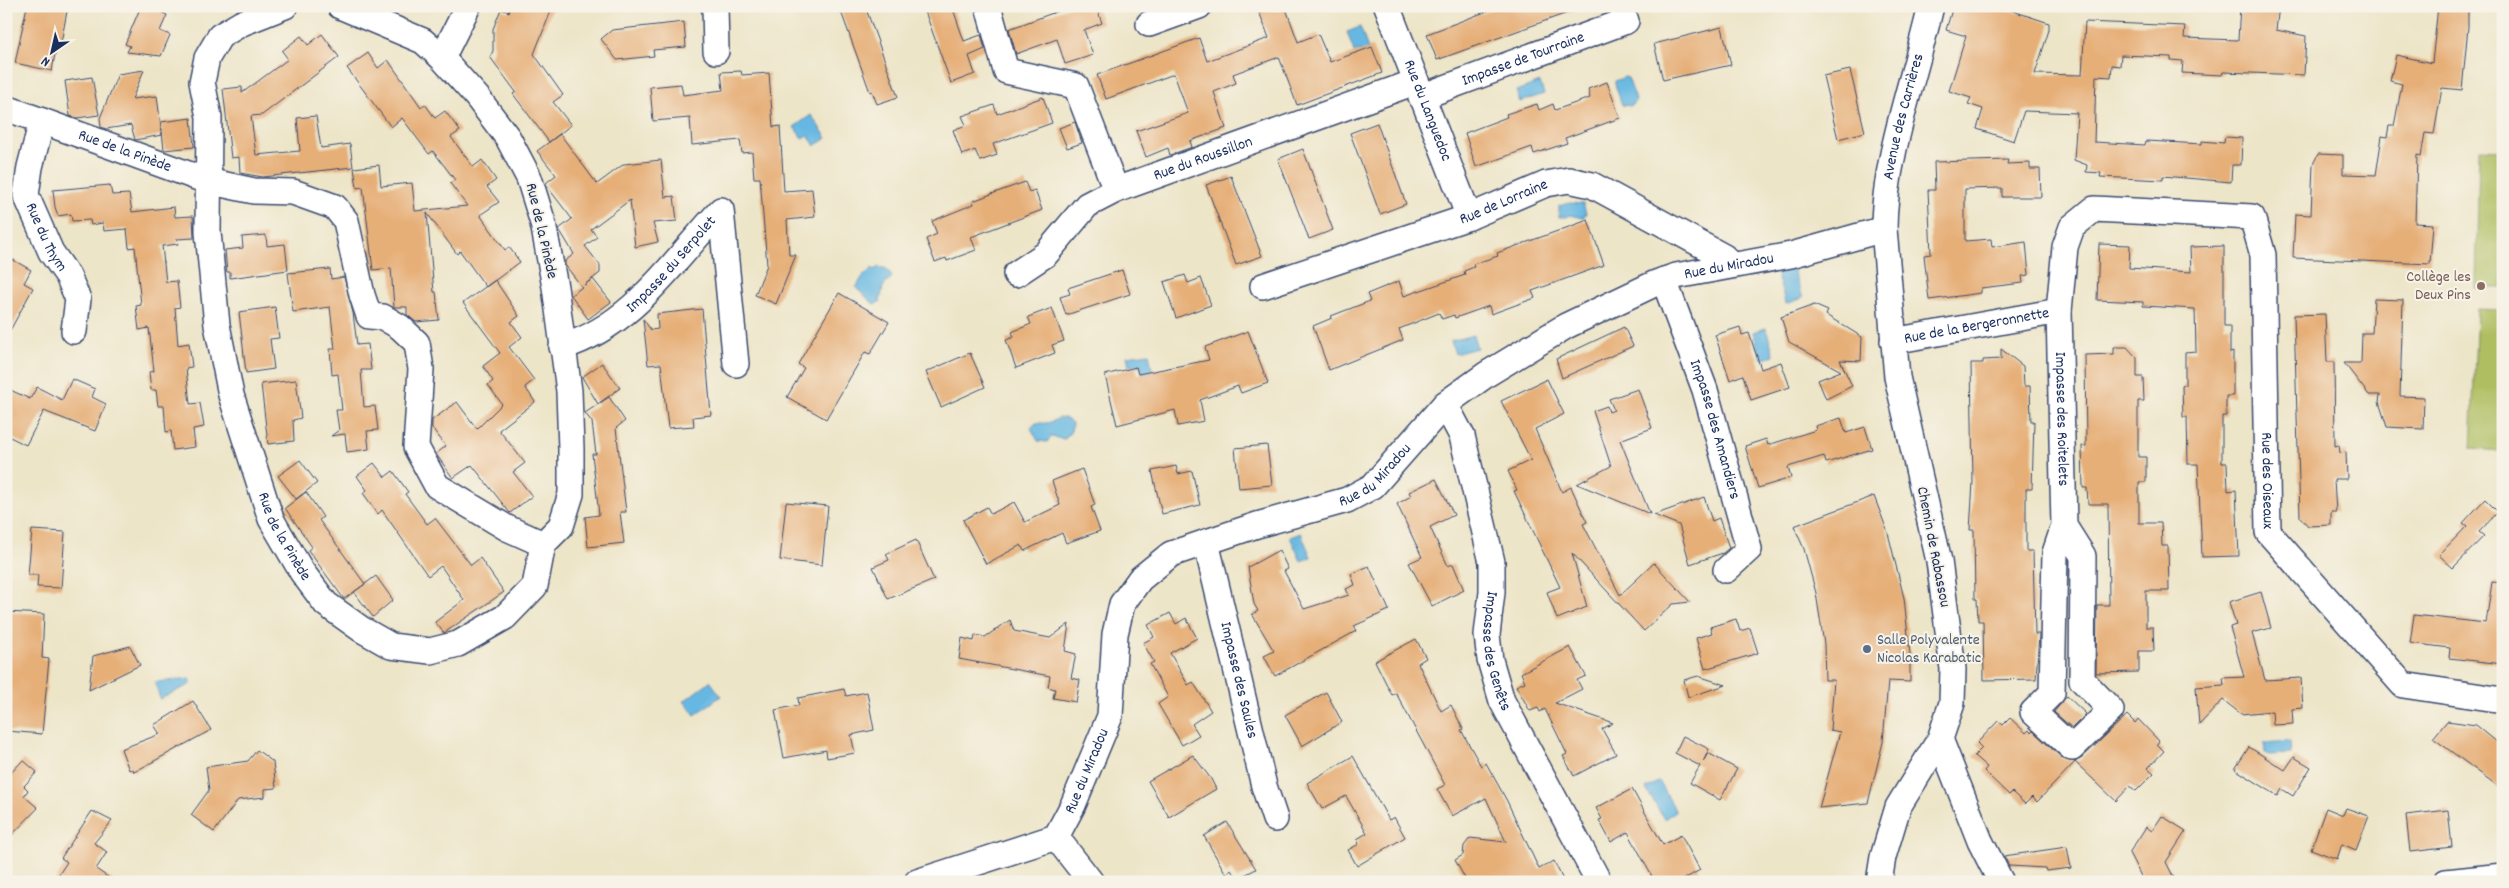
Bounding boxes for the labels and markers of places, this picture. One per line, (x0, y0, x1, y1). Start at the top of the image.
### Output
place label: Collège les Deux Pins (2406, 266, 2471, 307)
marker: Collège les Deux Pins (2475, 280, 2487, 292)
place label: Salle Polyvalente Nicolas Karabatic (1877, 629, 1981, 670)
marker: Salle Polyvalente Nicolas Karabatic (1861, 643, 1873, 655)

